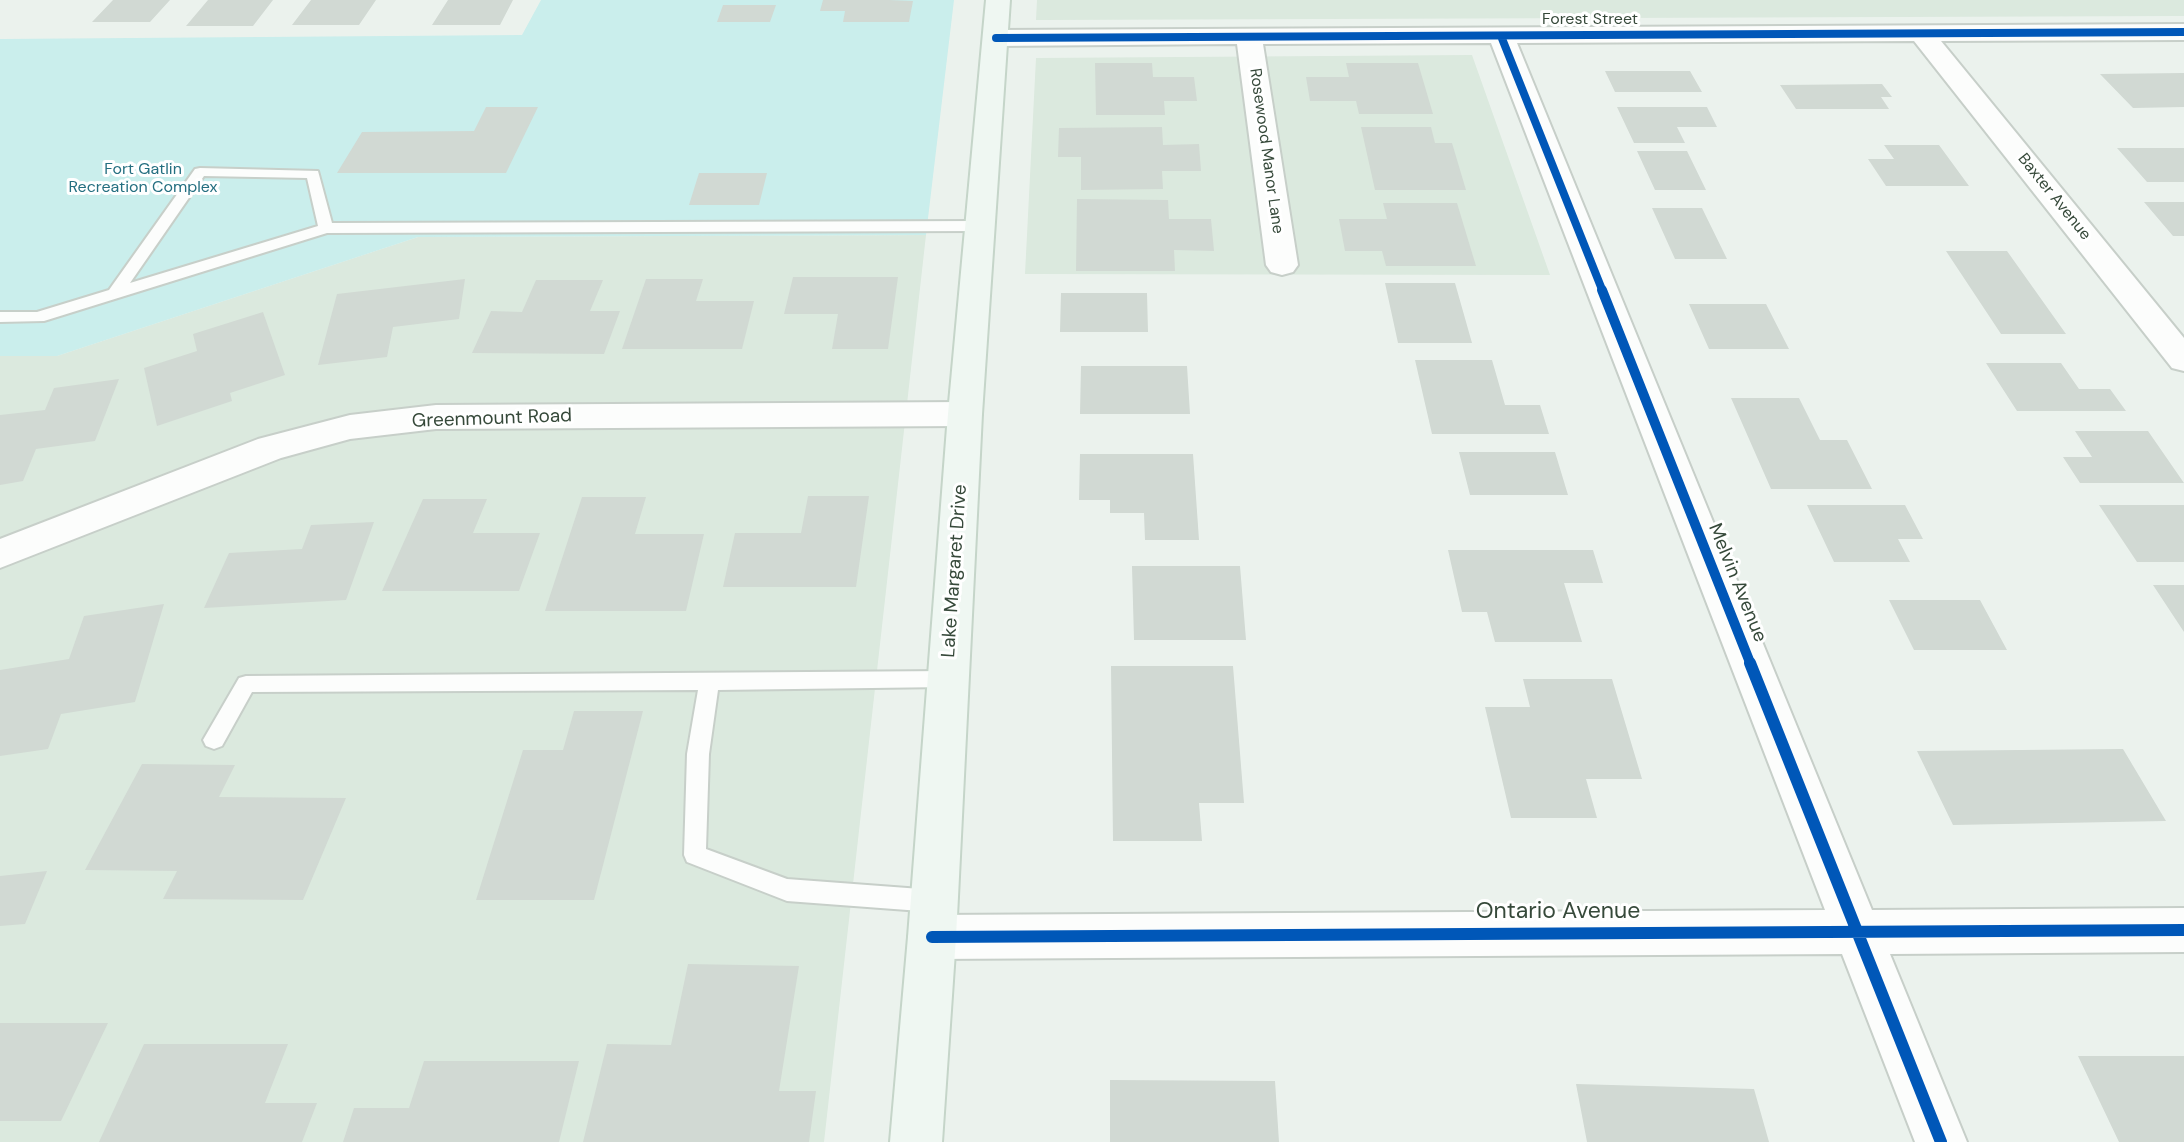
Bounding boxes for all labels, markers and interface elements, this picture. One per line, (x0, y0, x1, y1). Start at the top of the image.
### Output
street label: Forest Street (1542, 10, 1638, 30)
street label: Rosewood Manor Lane (1245, 67, 1287, 235)
street label: Baxter Avenue (2013, 150, 2095, 244)
park label: Fort Gatlin Recreation Complex (69, 160, 217, 198)
street label: Greenmount Road (412, 405, 572, 433)
street label: Lake Margaret Drive (938, 484, 972, 658)
street label: Melvin Avenue (1703, 520, 1771, 646)
street label: Ontario Avenue (1476, 898, 1640, 926)

